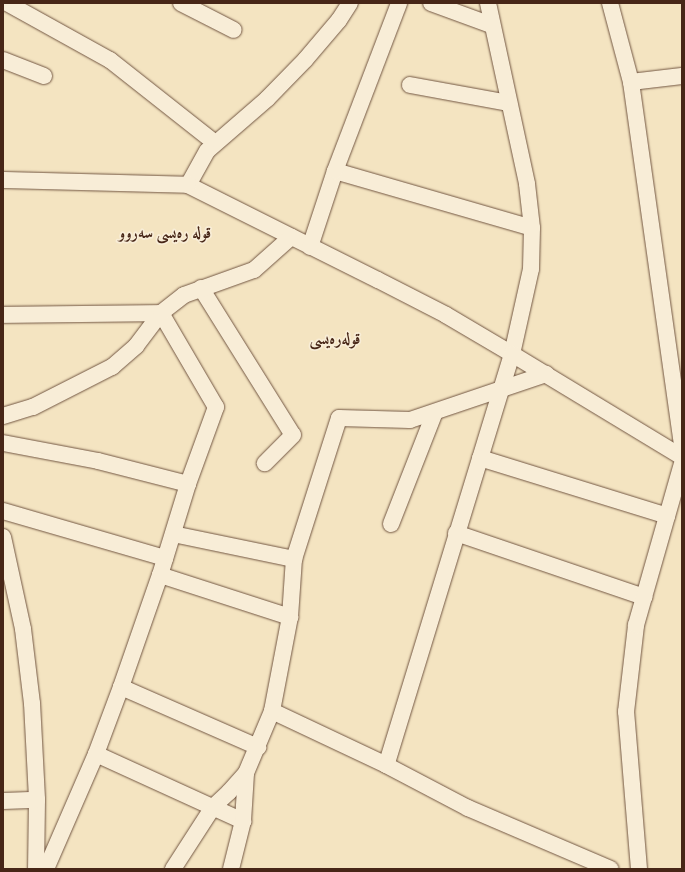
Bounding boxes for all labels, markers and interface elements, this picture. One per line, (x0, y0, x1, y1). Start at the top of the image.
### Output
district label: قولە رەیسی سەروو (119, 222, 211, 242)
district label: قولەرەیسی (309, 328, 361, 348)

